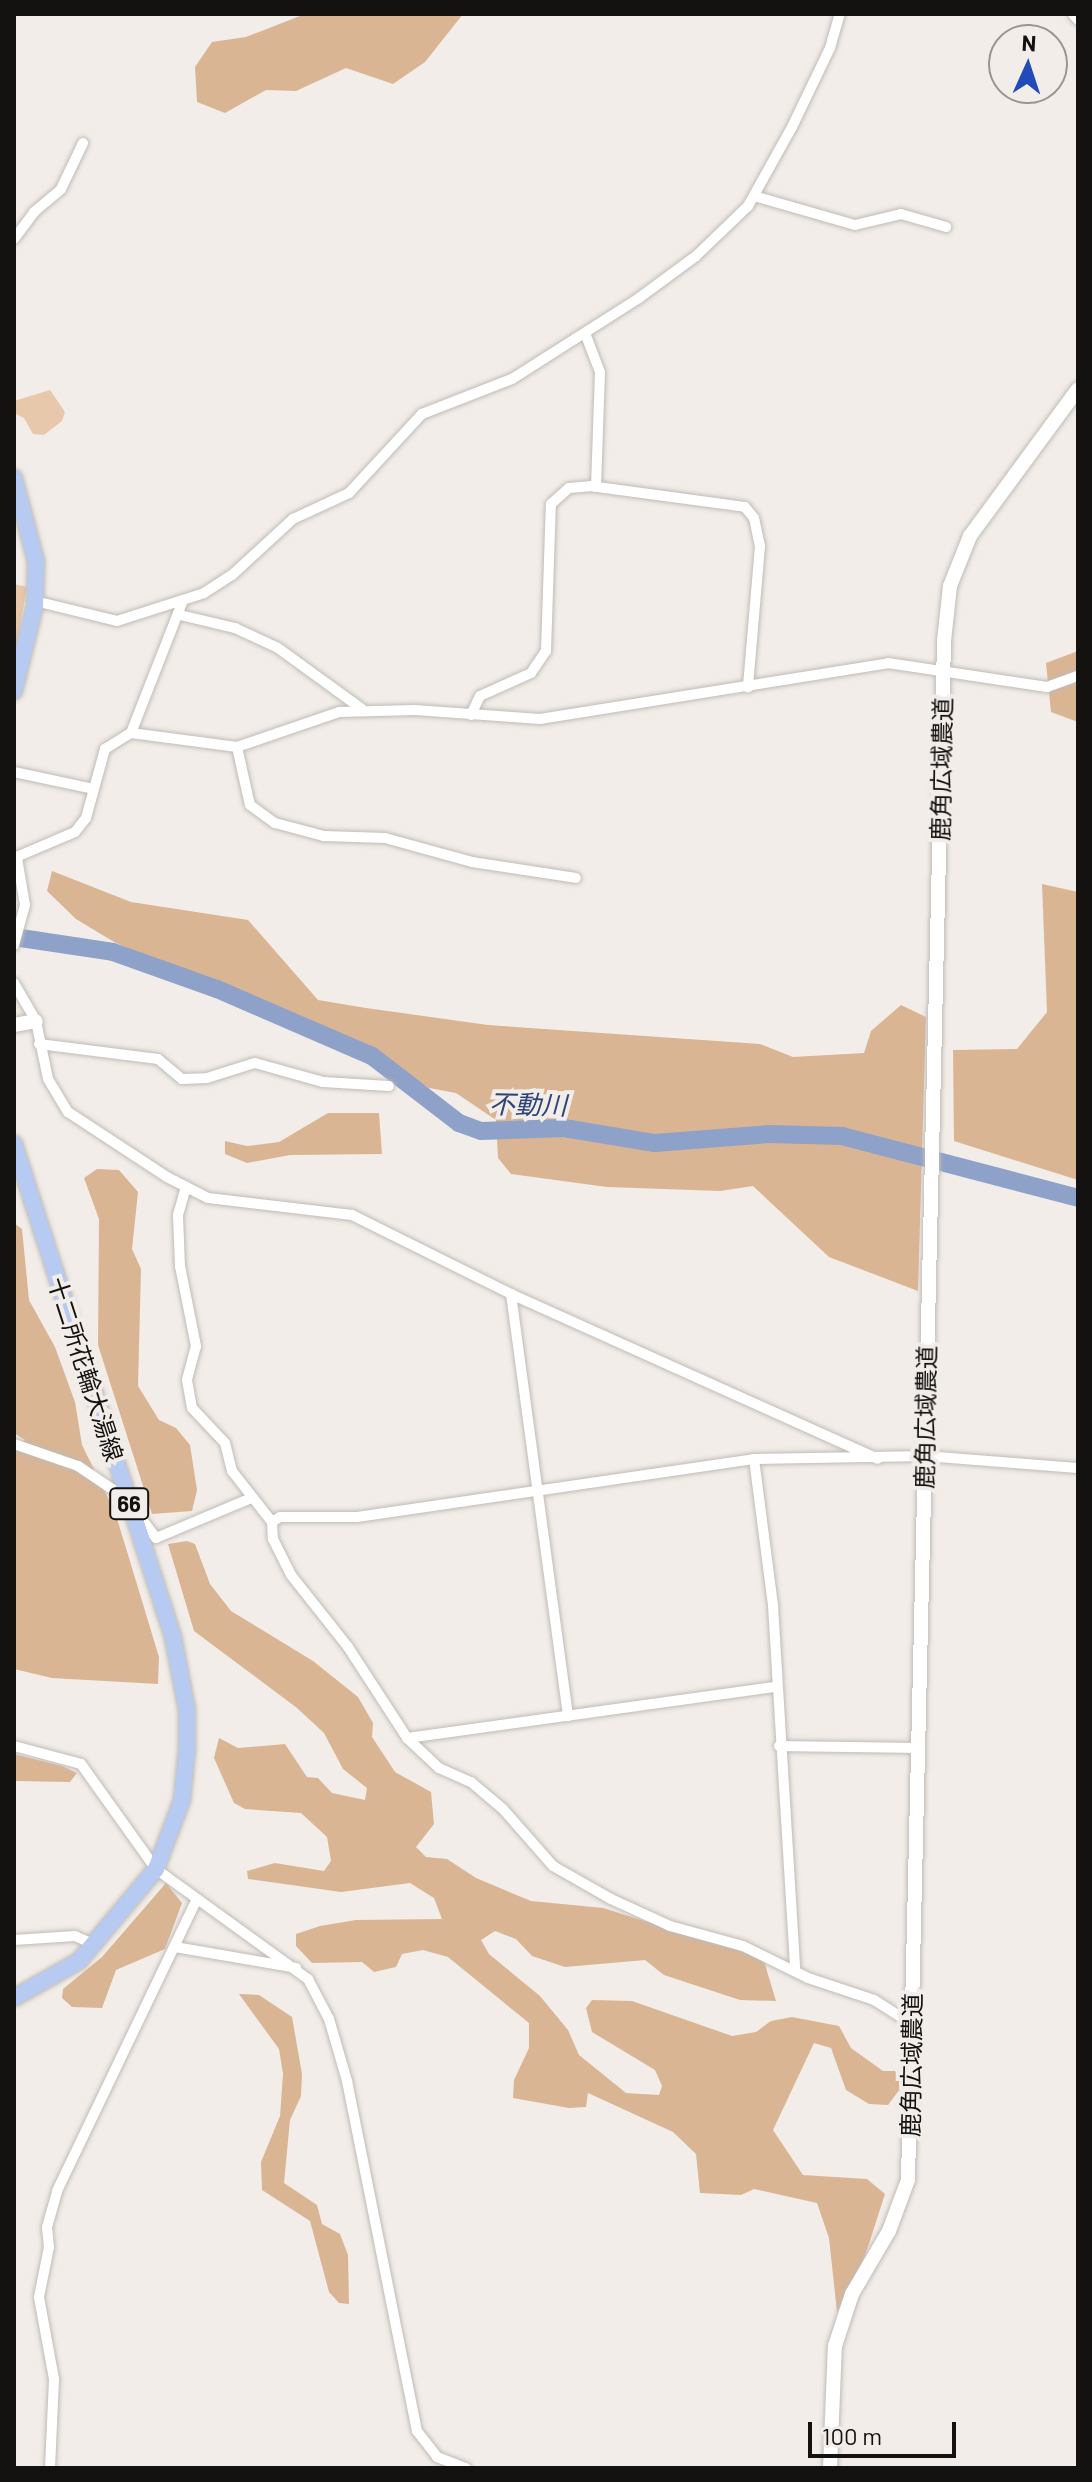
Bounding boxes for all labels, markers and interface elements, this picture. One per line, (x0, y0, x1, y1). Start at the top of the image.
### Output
north arrow (988, 24, 1068, 104)
text: N (1021, 29, 1037, 55)
street label: 鹿角広域農道 (925, 697, 957, 841)
water label: 不動川 (489, 1088, 567, 1120)
street label: 十二所花輪大湯線 (43, 1273, 129, 1465)
street label: 鹿角広域農道 (909, 1345, 941, 1489)
road number: 66 (109, 1486, 149, 1522)
street label: 鹿角広域農道 (895, 1993, 927, 2137)
scale bar (812, 2406, 960, 2456)
text: 100 m (822, 2421, 882, 2450)

